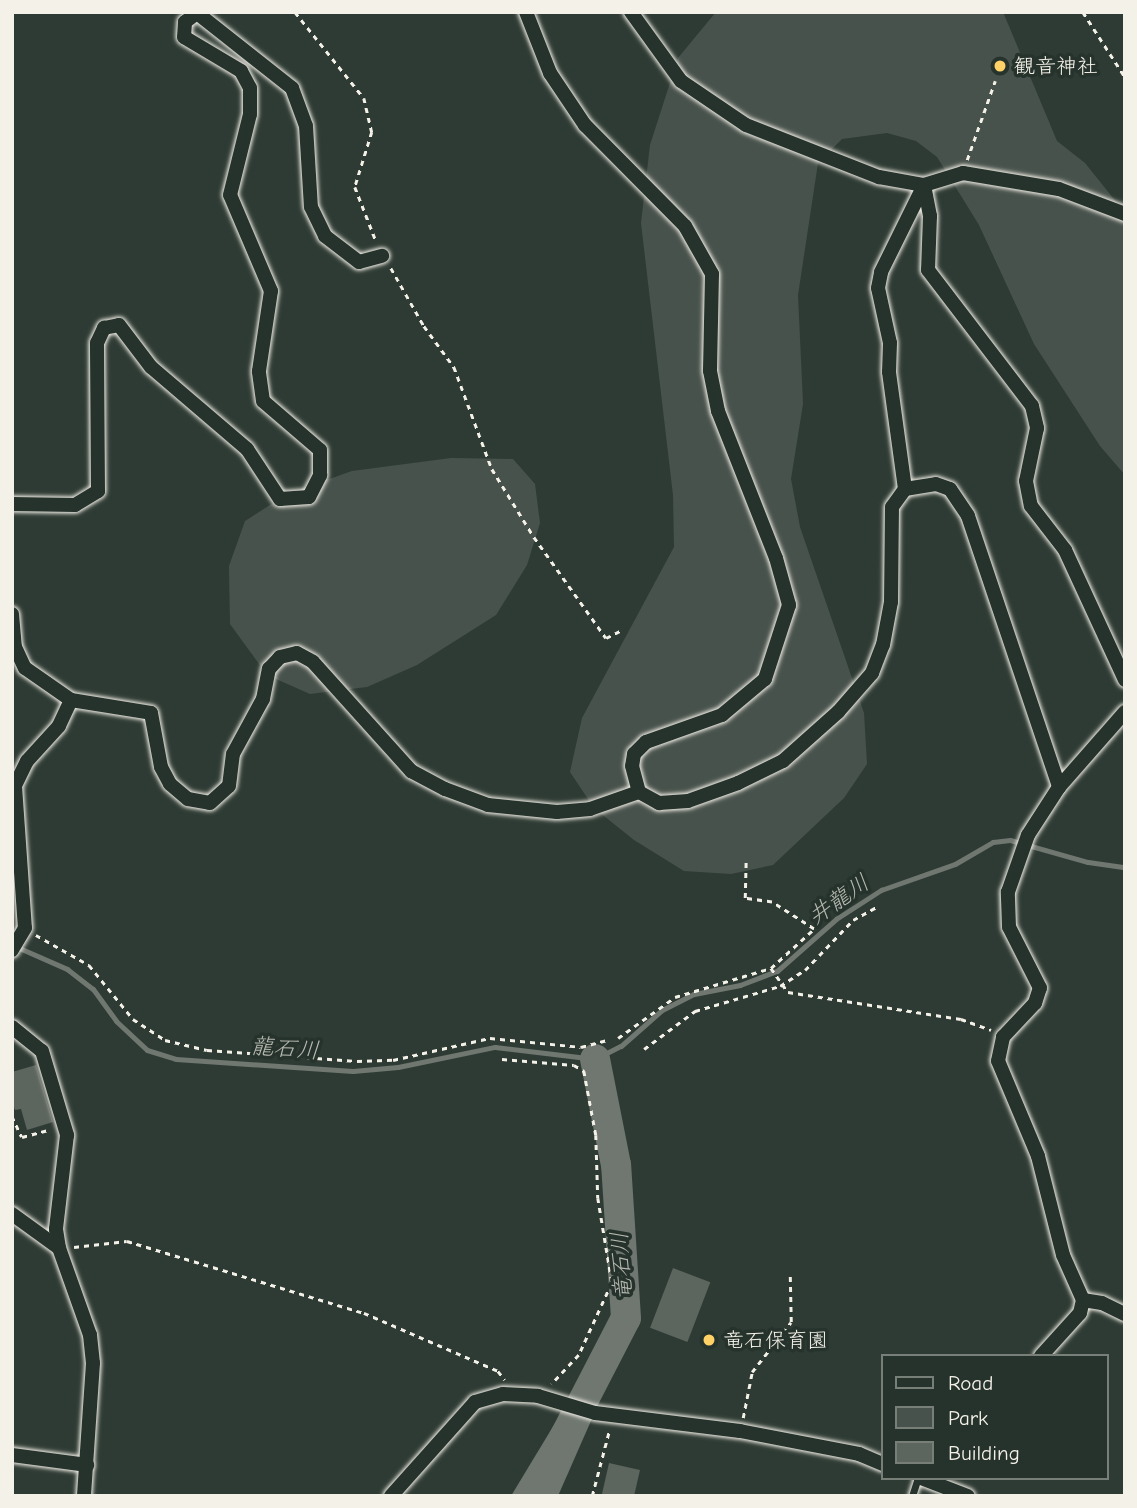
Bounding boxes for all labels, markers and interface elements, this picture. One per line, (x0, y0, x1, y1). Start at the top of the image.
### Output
place label: 観音神社 (1014, 53, 1098, 79)
marker: 観音神社 (992, 58, 1008, 74)
water label: 井龍川 (803, 869, 875, 931)
water label: 龍石川 (250, 1033, 320, 1065)
water label: 竜石川 (606, 1231, 638, 1301)
place label: 竜石保育園 (723, 1327, 828, 1353)
marker: 竜石保育園 (701, 1332, 717, 1348)
legend (881, 1354, 1109, 1480)
text: Road (948, 1371, 993, 1395)
text: Park (948, 1406, 988, 1430)
text: Building (948, 1441, 1020, 1465)

